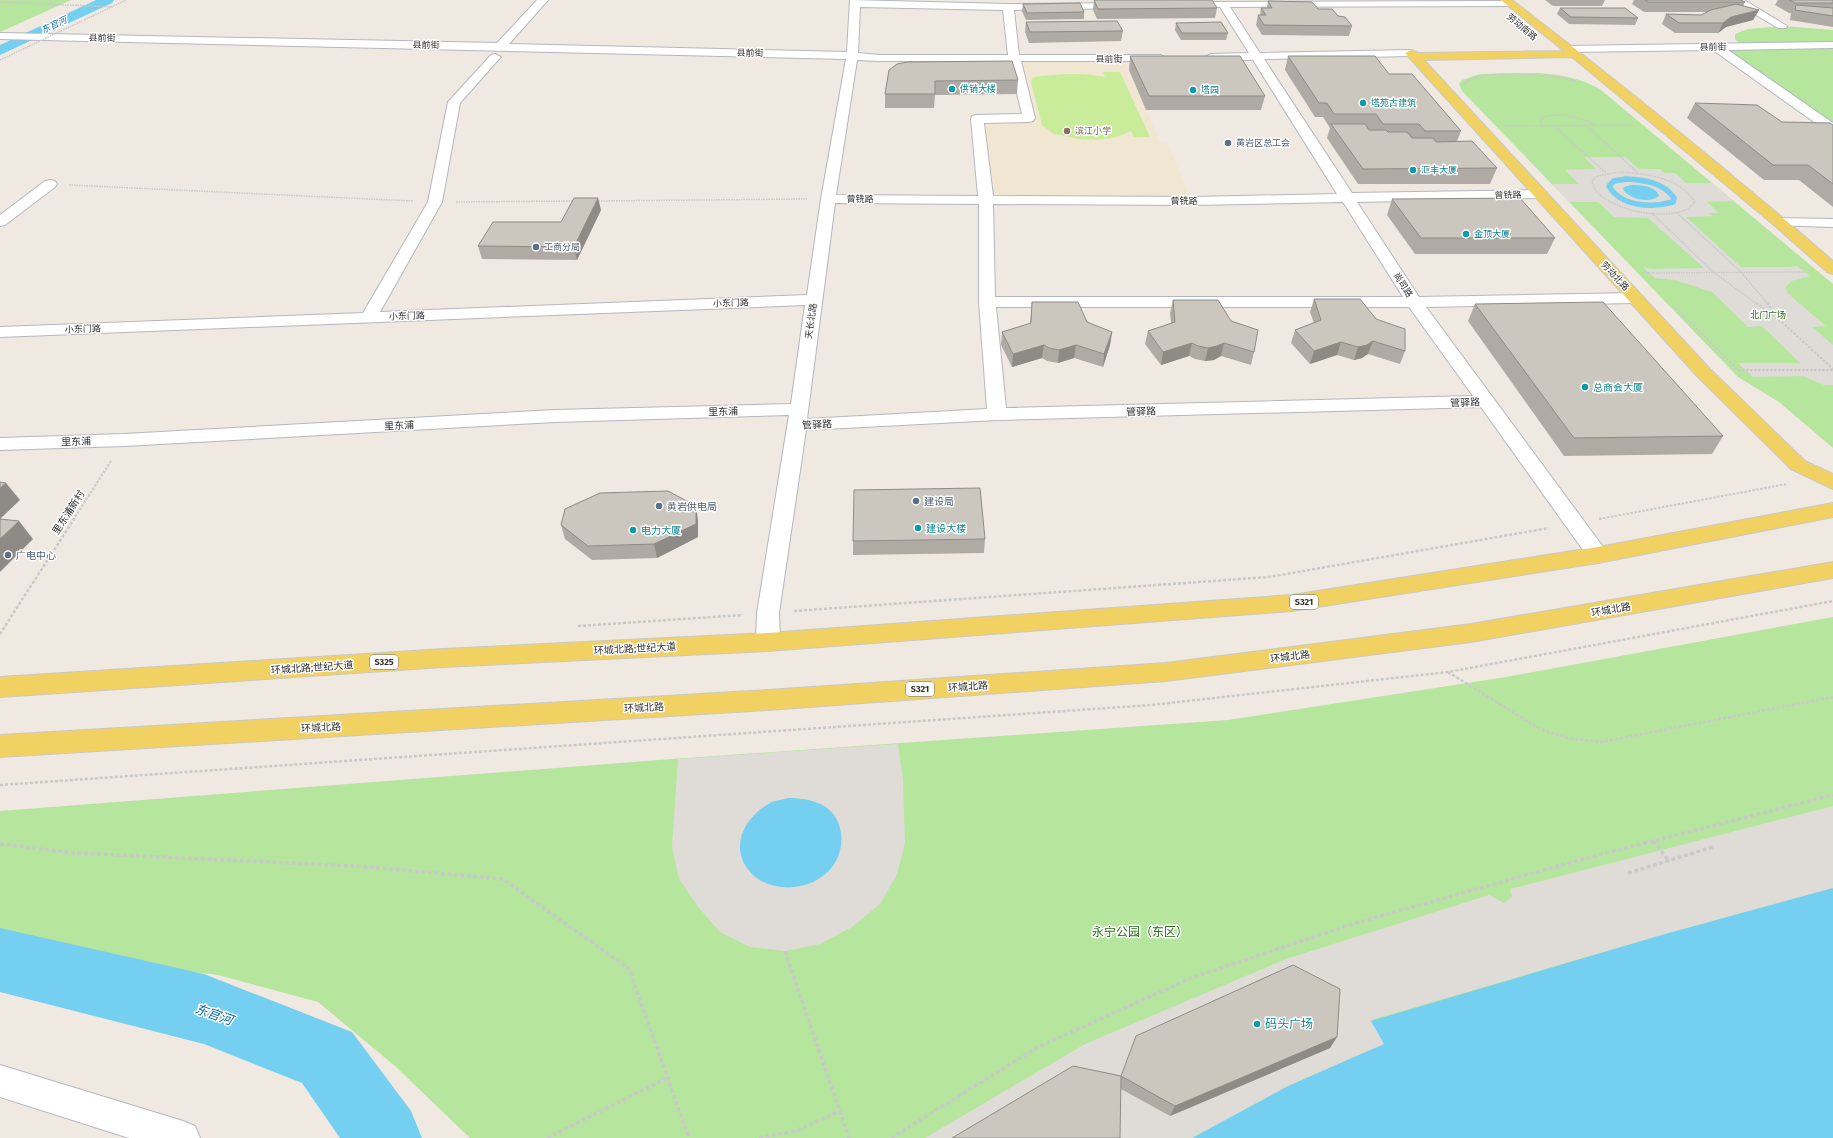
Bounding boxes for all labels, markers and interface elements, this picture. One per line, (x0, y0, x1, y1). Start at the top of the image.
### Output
street label: 劳动南路 (1505, 12, 1539, 42)
water label: 东官河 (40, 14, 70, 35)
street label: 县前街 (88, 33, 116, 43)
street label: 县前街 (412, 40, 440, 50)
street label: 县前街 (1699, 42, 1727, 52)
street label: 县前街 (736, 48, 764, 58)
street label: 县前街 (1095, 54, 1123, 64)
place label: 供销大楼 (960, 83, 996, 94)
marker: 供销大楼 (947, 84, 957, 94)
marker: 塔园 (1188, 85, 1198, 95)
place label: 塔园 (1201, 85, 1219, 95)
marker: 塔苑古建筑 (1358, 98, 1368, 108)
place label: 塔苑古建筑 (1371, 98, 1416, 108)
marker: 滨江小学 (1062, 126, 1072, 136)
place label: 滨江小学 (1075, 126, 1111, 136)
marker: 黄岩区总工会 (1223, 138, 1233, 148)
place label: 黄岩区总工会 (1236, 138, 1290, 148)
marker: 汇丰大厦 (1408, 165, 1418, 175)
place label: 汇丰大厦 (1421, 165, 1457, 175)
street label: 曾铣路 (1494, 190, 1522, 200)
street label: 曾铣路 (846, 194, 874, 204)
street label: 曾铣路 (1170, 196, 1198, 206)
marker: 金顶大厦 (1461, 229, 1471, 239)
place label: 金顶大厦 (1474, 229, 1510, 239)
marker: 工商分局 (531, 242, 541, 252)
place label: 工商分局 (544, 242, 580, 252)
street label: 劳动北路 (1599, 259, 1631, 293)
street label: 尚司路 (1391, 271, 1415, 299)
street label: 小东门路 (713, 297, 749, 309)
street label: 天长北路 (804, 302, 818, 340)
street label: 小东门路 (389, 310, 425, 322)
park label: 北门广场 (1750, 310, 1786, 320)
street label: 小东门路 (65, 323, 101, 335)
marker: 总商会大厦 (1580, 382, 1590, 392)
place label: 总商会大厦 (1593, 382, 1643, 394)
street label: 管驿路 (1450, 396, 1480, 410)
street label: 里东浦 (708, 405, 738, 419)
street label: 管驿路 (1126, 405, 1156, 419)
street label: 管驿路 (802, 418, 832, 432)
street label: 里东浦 (384, 419, 414, 433)
street label: 里东浦 (61, 435, 91, 449)
street label: 里东浦新村 (50, 488, 87, 537)
marker: 建设局 (911, 496, 921, 506)
place label: 建设局 (924, 496, 954, 508)
marker: 黄岩供电局 (654, 501, 664, 511)
place label: 黄岩供电局 (667, 501, 717, 513)
marker: 建设大楼 (913, 523, 923, 533)
place label: 建设大楼 (926, 523, 966, 535)
marker: 电力大厦 (628, 525, 638, 535)
place label: 电力大厦 (641, 525, 681, 537)
marker: 广电中心 (3, 550, 13, 560)
place label: 广电中心 (16, 550, 56, 562)
road number: S321 (1290, 595, 1318, 609)
street label: 环城北路 (1590, 601, 1632, 619)
street label: 环城北路;世纪大道 (594, 641, 677, 657)
street label: 环城北路 (1270, 649, 1311, 665)
road number: S325 (370, 655, 398, 669)
street label: 环城北路;世纪大道 (271, 659, 354, 677)
street label: 环城北路 (948, 680, 988, 694)
road number: S321 (906, 682, 934, 696)
street label: 环城北路 (624, 701, 664, 715)
street label: 环城北路 (301, 721, 341, 735)
park label: 永宁公园（东区） (1092, 925, 1188, 939)
water label: 东官河 (193, 1001, 238, 1029)
place label: 码头广场 (1265, 1017, 1313, 1031)
marker: 码头广场 (1252, 1019, 1262, 1029)

